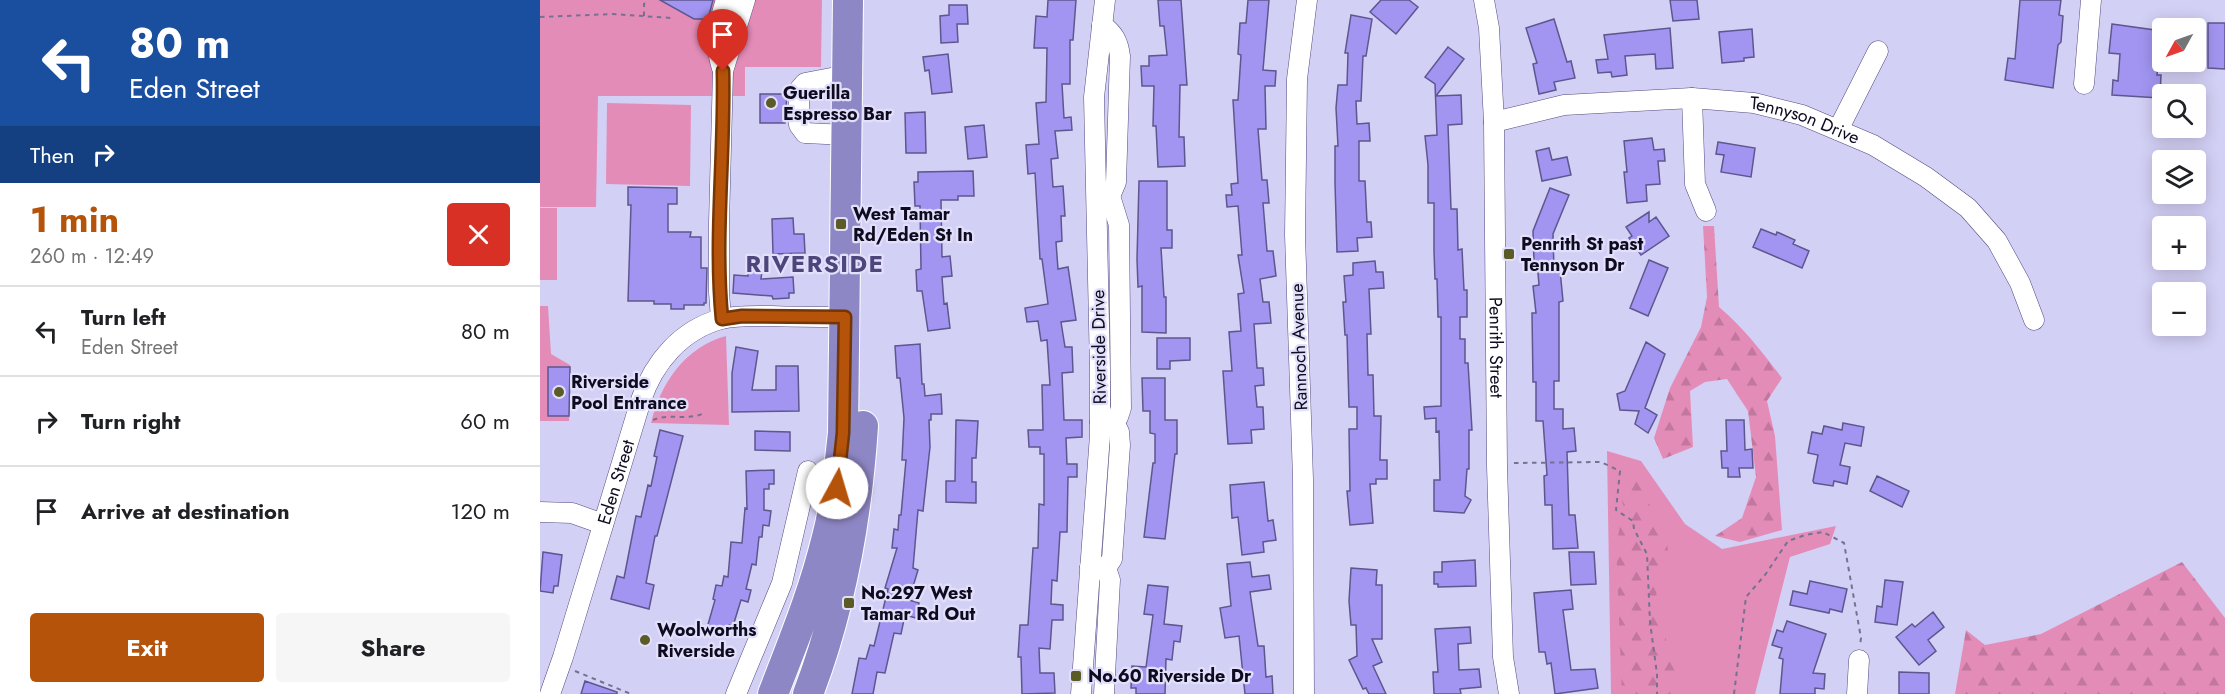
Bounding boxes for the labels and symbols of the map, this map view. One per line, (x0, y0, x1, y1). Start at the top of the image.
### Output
pin (697, 9, 748, 71)
north arrow (2152, 18, 2206, 72)
place label: Guerilla Espresso Bar (783, 80, 893, 127)
street label: Tennyson Drive (1749, 90, 1864, 151)
marker: Guerilla Espresso Bar (764, 96, 778, 110)
place label: West Tamar Rd/Eden St In (853, 201, 973, 248)
marker: West Tamar Rd/Eden St In (834, 217, 848, 231)
place label: Penrith St past Tennyson Dr (1521, 231, 1643, 278)
district label: RIVERSIDE (745, 246, 885, 281)
marker: Penrith St past Tennyson Dr (1502, 247, 1516, 261)
street label: Rannoch Avenue (1284, 283, 1314, 411)
street label: Riverside Drive (1085, 289, 1113, 405)
street label: Penrith Street (1483, 297, 1509, 399)
place label: Riverside Pool Entrance (571, 369, 687, 416)
marker: Riverside Pool Entrance (552, 385, 566, 399)
street label: Eden Street (591, 436, 641, 528)
position arrow (805, 456, 869, 520)
place label: No.297 West Tamar Rd Out (861, 580, 976, 627)
marker: No.297 West Tamar Rd Out (842, 596, 856, 610)
place label: Woolworths Riverside (657, 617, 756, 664)
marker: Woolworths Riverside (638, 633, 652, 647)
place label: No.60 Riverside Dr (1088, 663, 1252, 689)
marker: No.60 Riverside Dr (1069, 669, 1083, 683)

